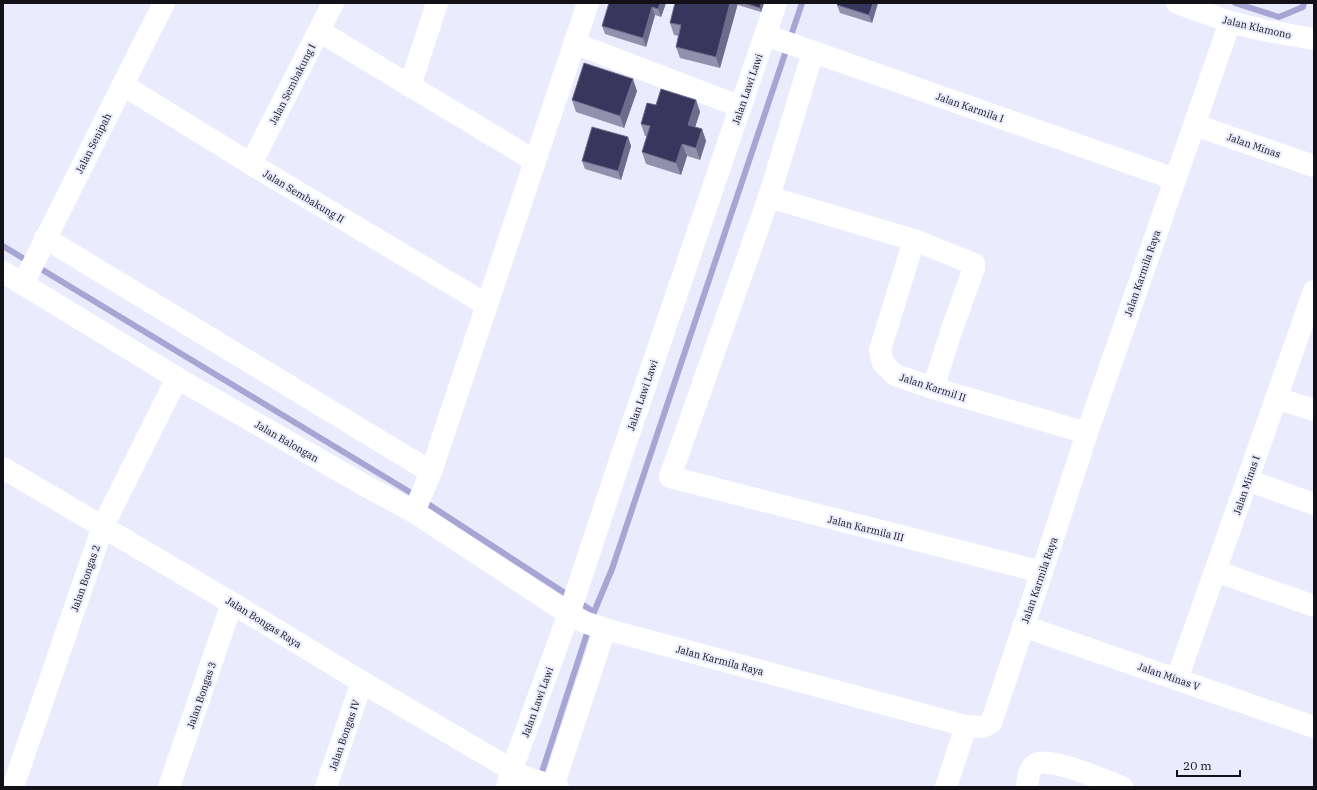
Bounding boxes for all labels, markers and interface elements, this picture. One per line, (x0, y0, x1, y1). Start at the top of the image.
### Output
street label: Jalan Klamono (1221, 13, 1293, 42)
street label: Jalan Sembakung I (266, 42, 318, 127)
street label: Jalan Lawi Lawi (729, 52, 766, 126)
street label: Jalan Karmila I (934, 90, 1005, 125)
street label: Jalan Senipah (73, 111, 114, 176)
street label: Jalan Minas (1225, 130, 1282, 161)
street label: Jalan Sembakung II (261, 167, 347, 226)
street label: Jalan Karmila Raya (1122, 228, 1163, 318)
street label: Jalan Lawi Lawi (624, 358, 661, 432)
street label: Jalan Karmil II (898, 371, 968, 404)
street label: Jalan Balongan (252, 418, 322, 465)
street label: Jalan Minas I (1230, 454, 1263, 516)
street label: Jalan Karmila III (827, 513, 905, 544)
street label: Jalan Karmila Raya (1019, 535, 1060, 625)
street label: Jalan Bongas 2 (68, 543, 103, 613)
street label: Jalan Bongas Raya (224, 594, 304, 651)
street label: Jalan Karmila Raya (675, 643, 766, 679)
street label: Jalan Bongas 3 (184, 660, 219, 730)
street label: Jalan Minas V (1136, 660, 1202, 693)
street label: Jalan Lawi Lawi (519, 665, 556, 739)
street label: Jalan Bongas IV (326, 698, 363, 772)
scale bar (1177, 752, 1240, 778)
text: 20 m (1183, 758, 1212, 773)

